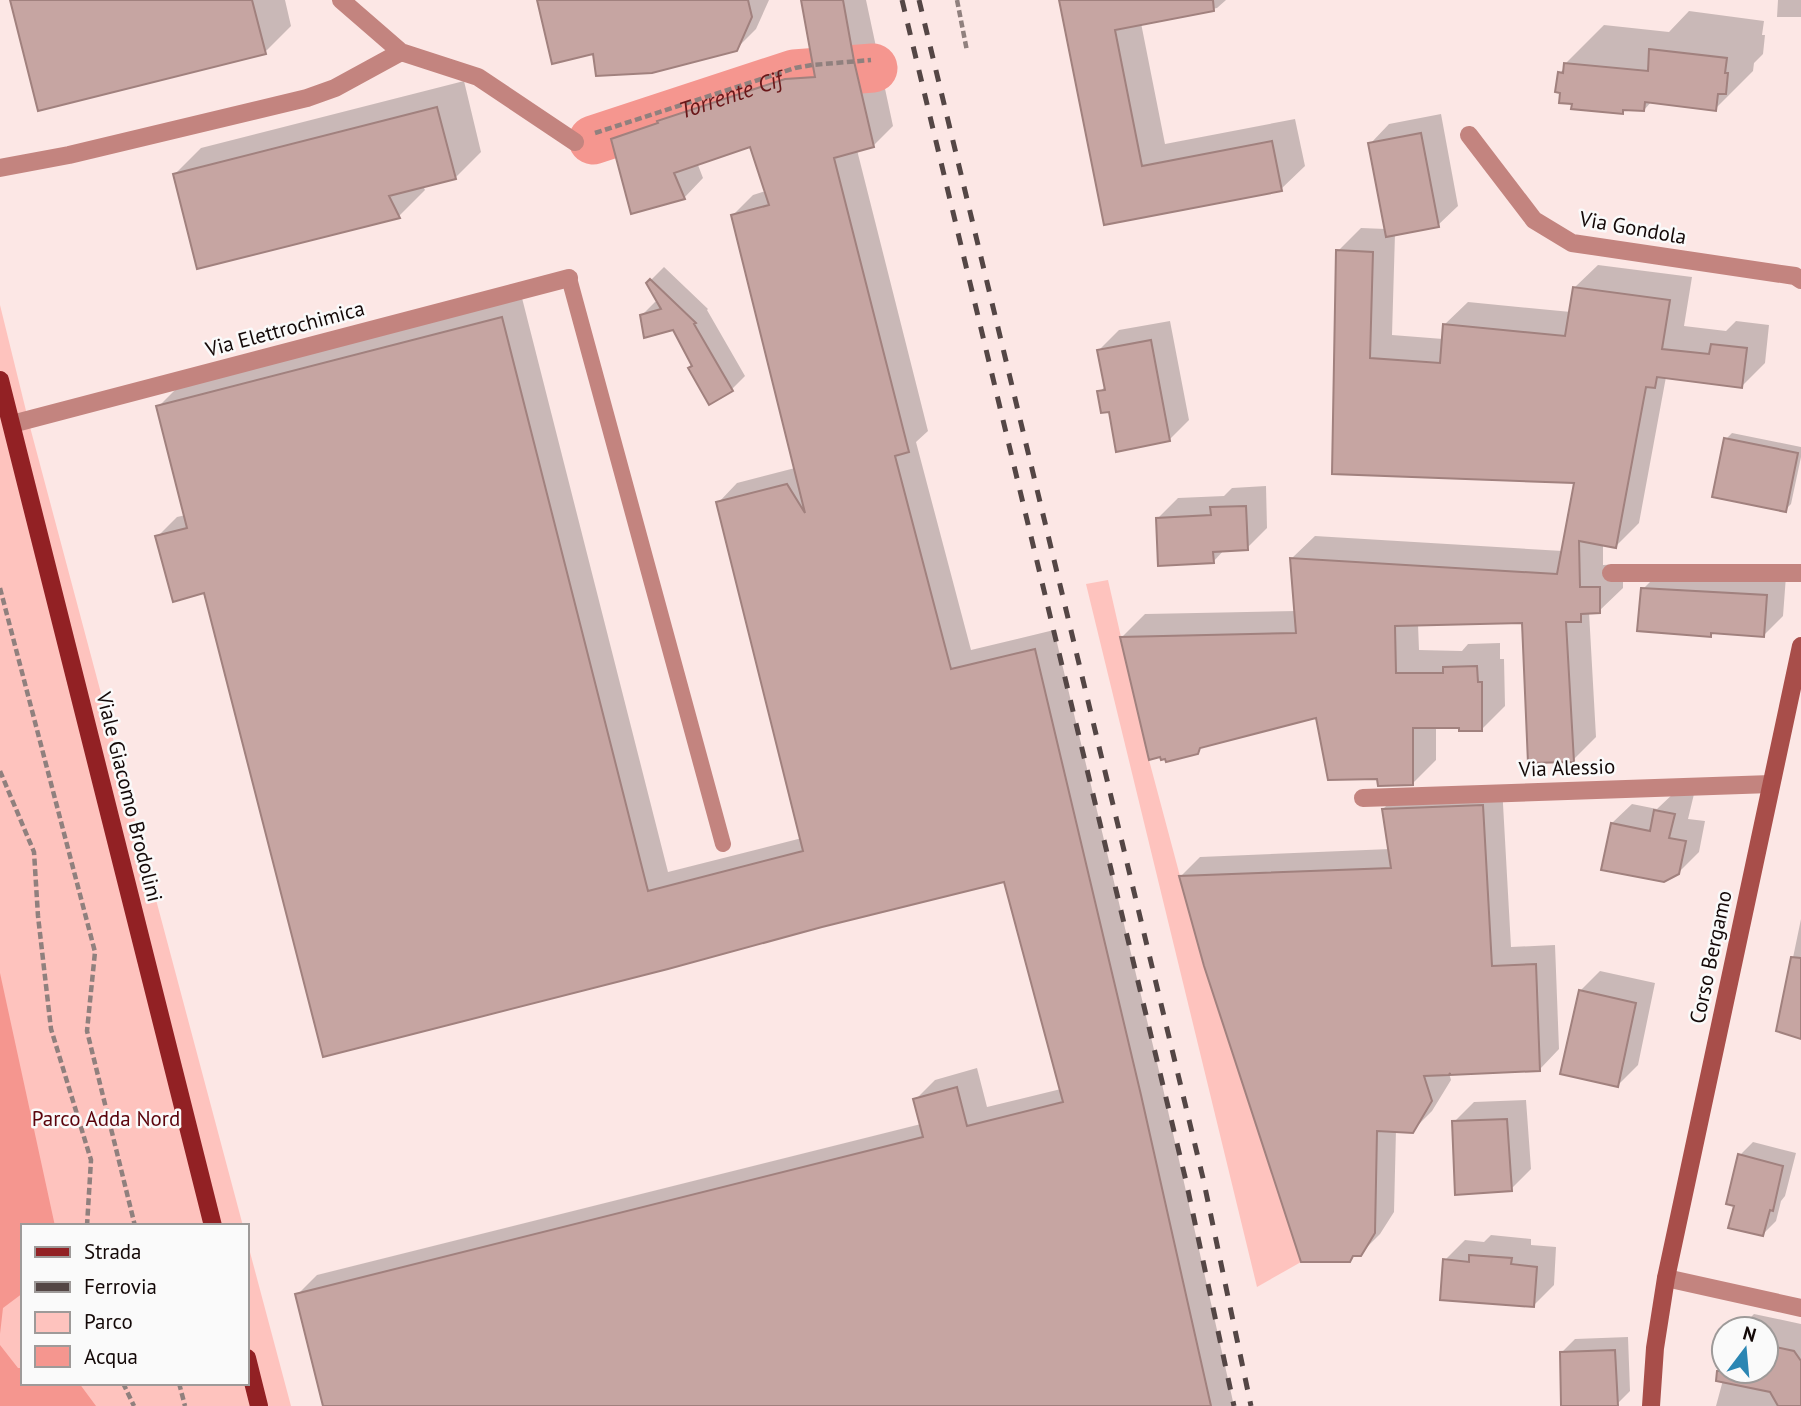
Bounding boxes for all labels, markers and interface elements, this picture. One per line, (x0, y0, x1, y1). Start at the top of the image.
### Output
water label: Torrente Cif (675, 63, 789, 125)
street label: Via Gondola (1576, 205, 1689, 250)
street label: Via Elettrochimica (201, 294, 367, 363)
street label: Viale Giacomo Brodolini (90, 688, 169, 905)
street label: Via Alessio (1517, 752, 1616, 783)
street label: Corso Bergamo (1683, 888, 1738, 1026)
park label: Parco Adda Nord (32, 1105, 180, 1132)
legend (21, 1224, 248, 1385)
text: Strada (84, 1238, 142, 1265)
text: Ferrovia (84, 1273, 157, 1300)
text: Parco (84, 1308, 133, 1335)
north arrow (1710, 1315, 1780, 1385)
text: N (1740, 1320, 1759, 1347)
text: Acqua (84, 1343, 138, 1370)

